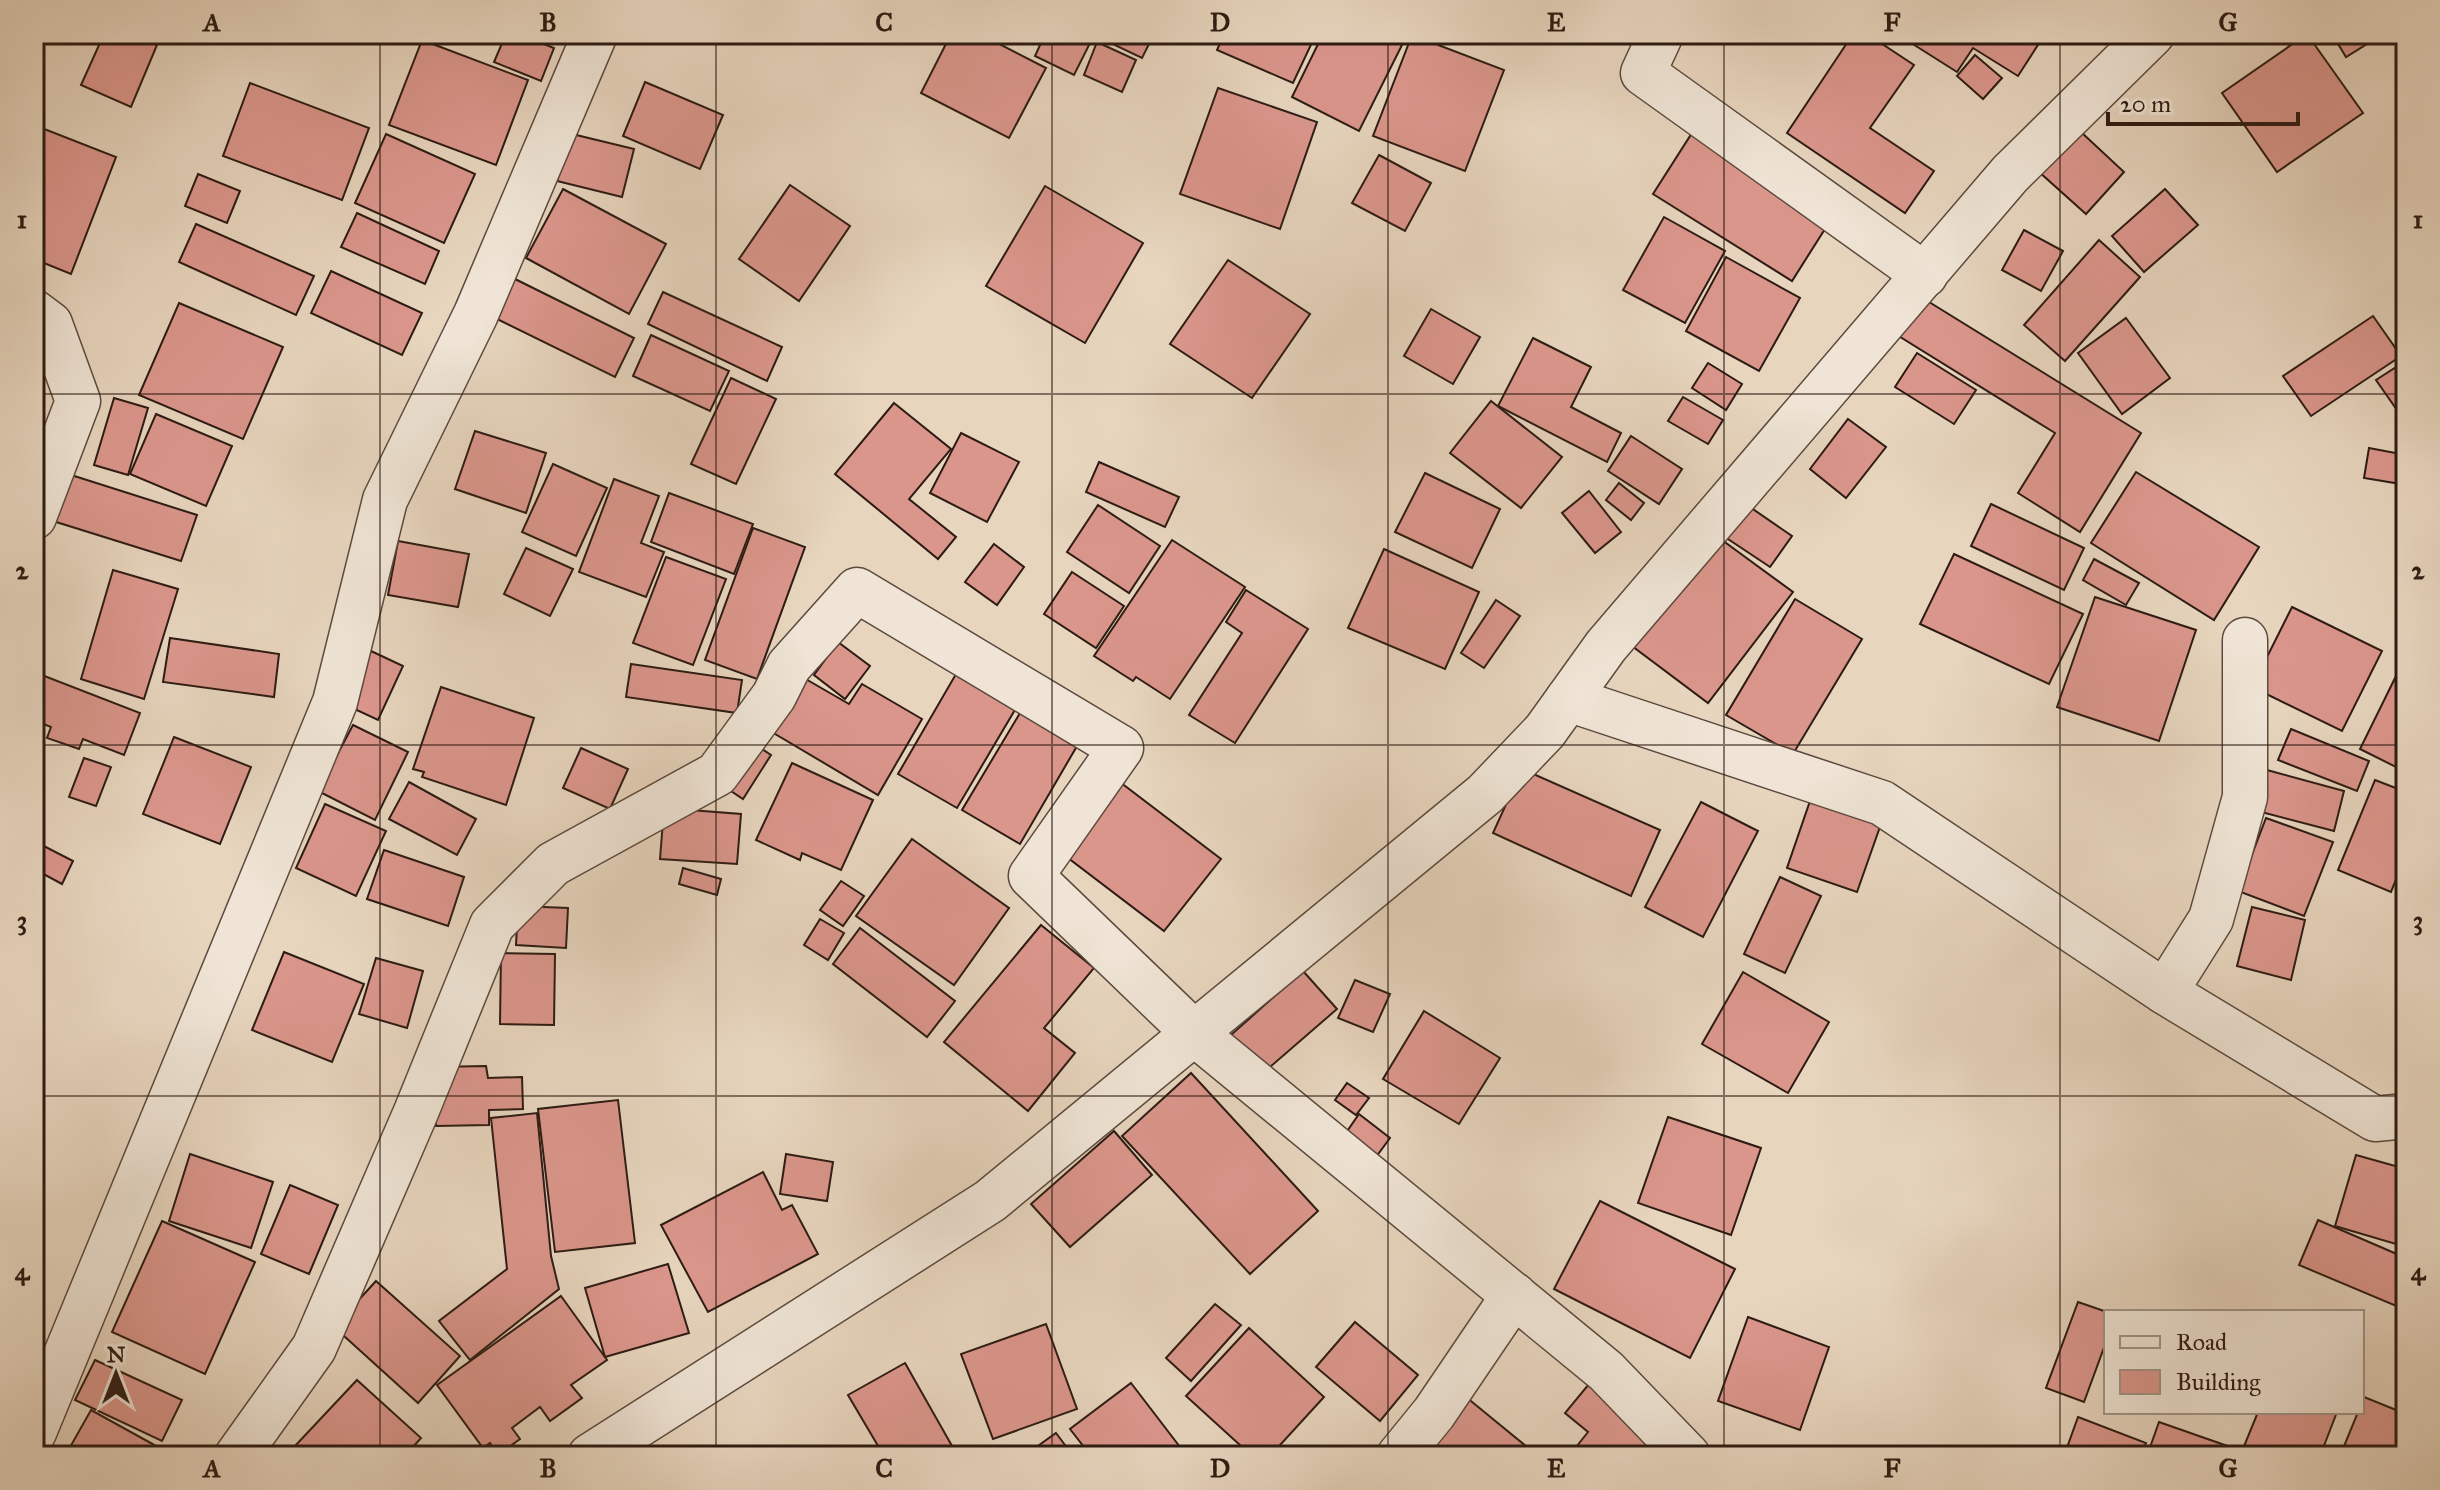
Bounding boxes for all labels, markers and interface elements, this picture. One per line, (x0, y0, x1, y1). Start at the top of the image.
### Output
text: A (201, 6, 221, 38)
text: B (539, 6, 557, 38)
text: C (875, 6, 893, 38)
text: D (1210, 6, 1230, 38)
text: E (1547, 6, 1566, 38)
text: F (1884, 6, 1901, 38)
text: G (2218, 6, 2238, 38)
scale bar (2108, 76, 2298, 126)
text: 20 m (2120, 89, 2171, 119)
text: 1 (17, 203, 27, 235)
text: 1 (2413, 203, 2423, 235)
text: 2 (16, 554, 30, 586)
text: 2 (2412, 554, 2426, 586)
text: 3 (17, 904, 27, 936)
text: 3 (2413, 904, 2423, 936)
text: 4 (15, 1255, 31, 1287)
text: 4 (2411, 1255, 2427, 1287)
legend (2104, 1310, 2364, 1414)
text: Road (2176, 1327, 2227, 1357)
north arrow (76, 1334, 156, 1414)
text: N (107, 1341, 126, 1368)
text: Building (2176, 1367, 2261, 1397)
text: A (201, 1452, 221, 1484)
text: B (539, 1452, 557, 1484)
text: C (875, 1452, 893, 1484)
text: D (1210, 1452, 1230, 1484)
text: E (1547, 1452, 1566, 1484)
text: F (1884, 1452, 1901, 1484)
text: G (2218, 1452, 2238, 1484)

